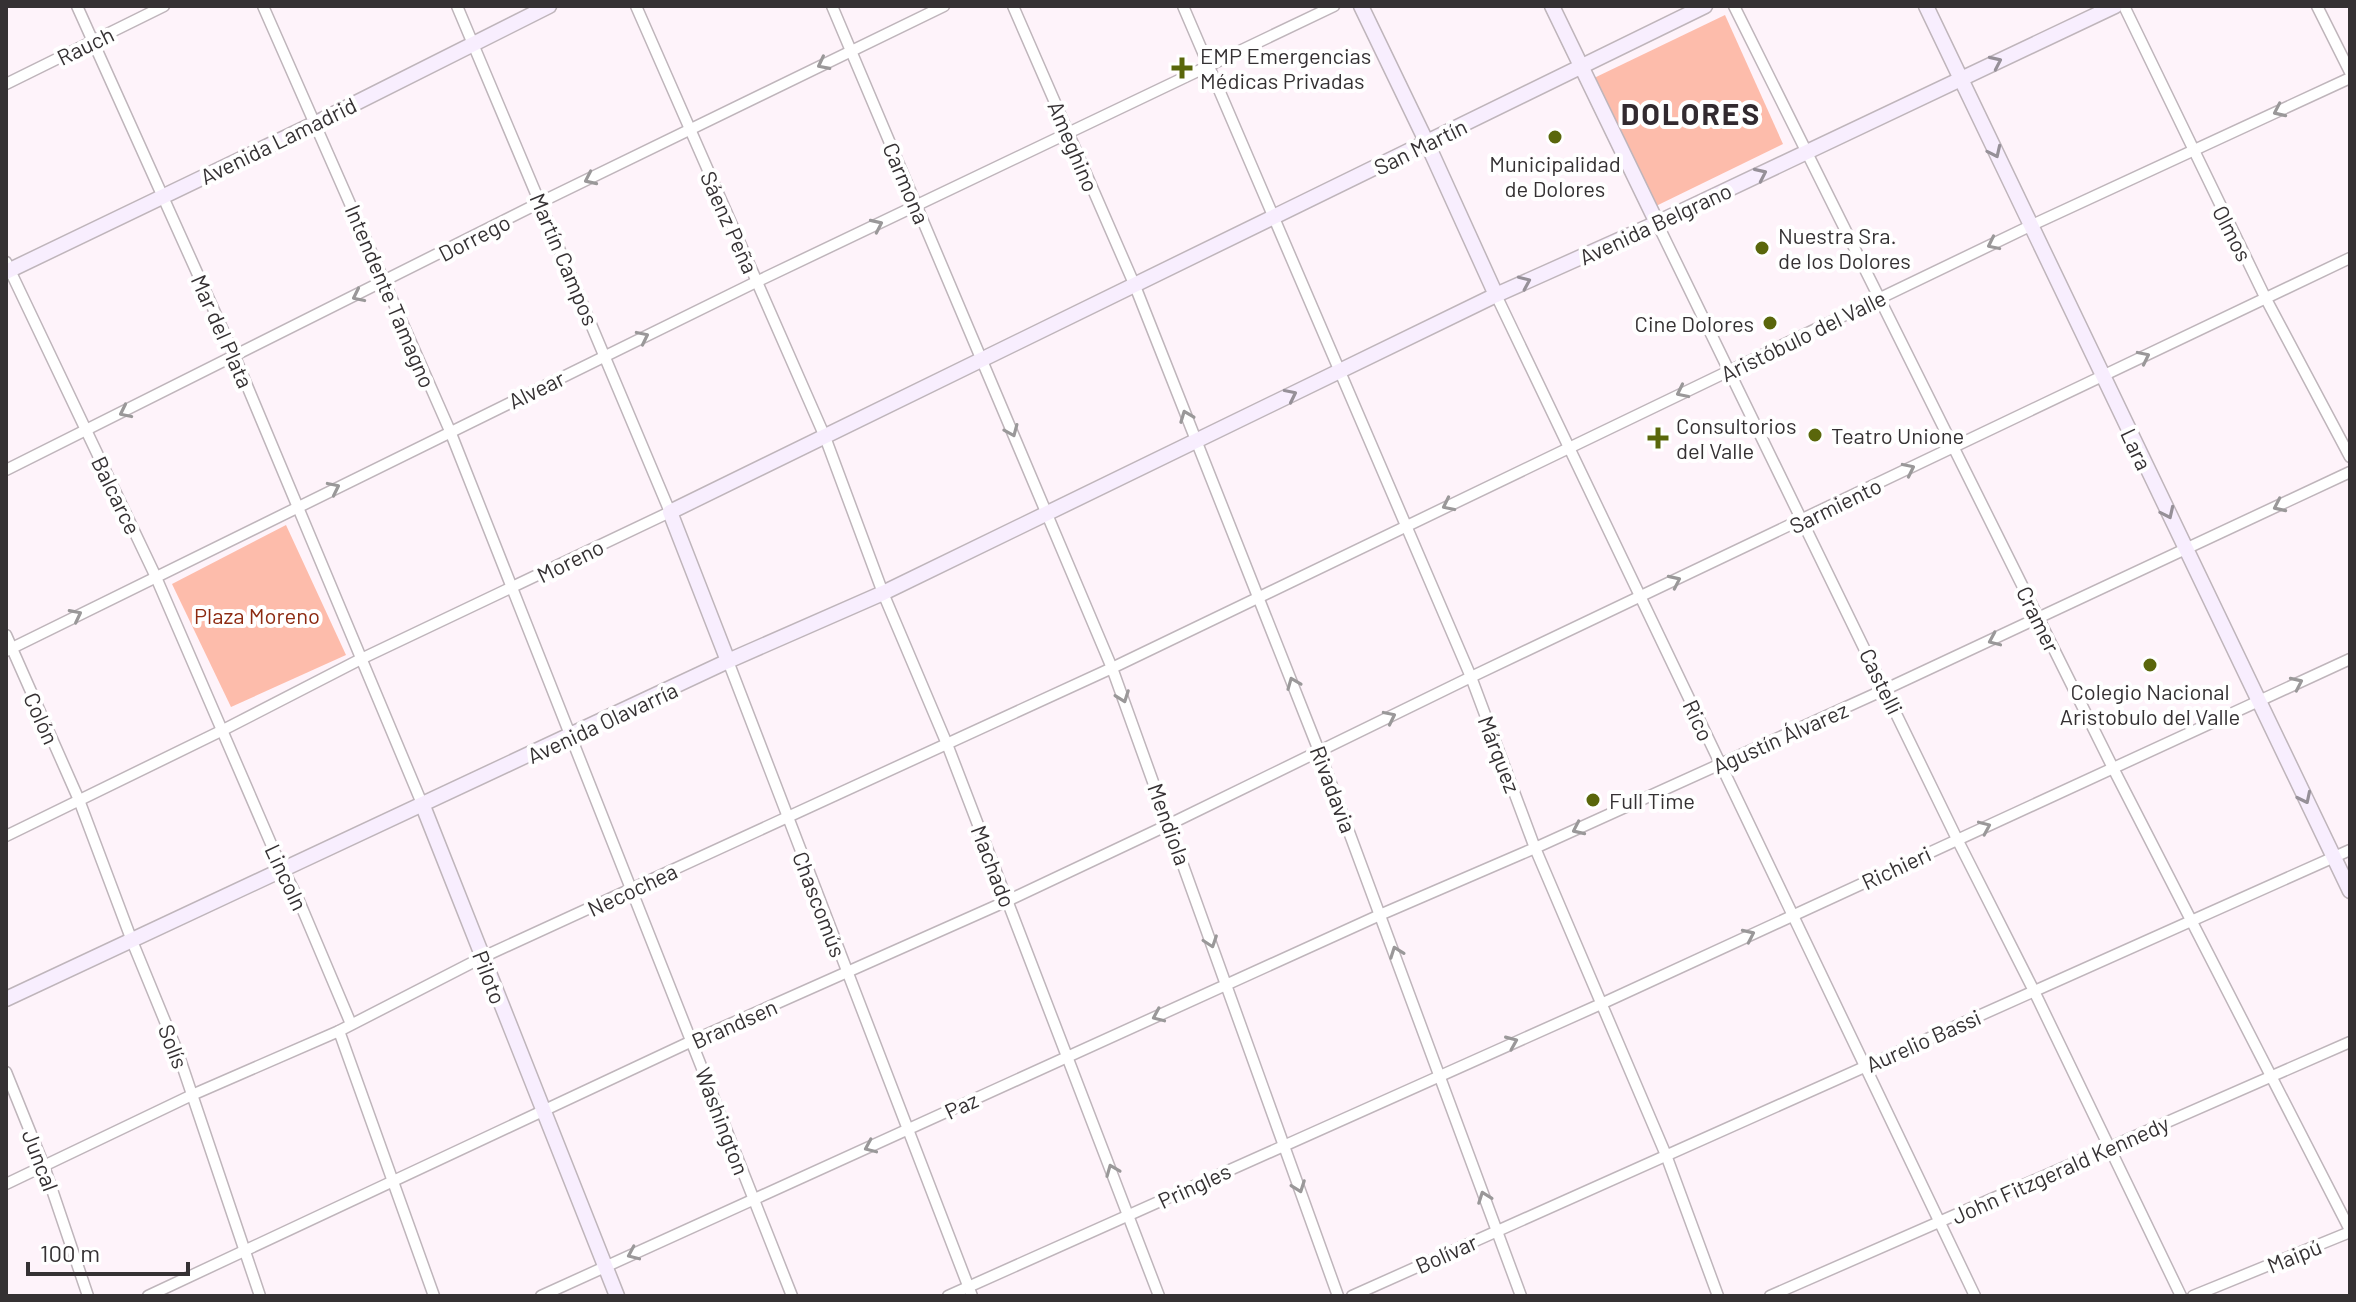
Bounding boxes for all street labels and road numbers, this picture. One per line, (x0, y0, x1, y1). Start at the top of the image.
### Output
street label: Rauch (52, 20, 118, 70)
street label: Avenida Lamadrid (196, 91, 360, 189)
street label: Ameghino (1043, 97, 1105, 195)
street label: San Martín (1369, 112, 1471, 180)
street label: Carmona (878, 139, 936, 227)
street label: Sáenz Peña (696, 167, 764, 277)
street label: Avenida Belgrano (1575, 176, 1735, 270)
street label: Martín Campos (525, 189, 605, 329)
street label: Intendente Tamagno (341, 201, 441, 391)
street label: Olmos (2208, 201, 2258, 265)
street label: Dorrego (434, 208, 514, 266)
street label: Mar del Plata (187, 270, 259, 392)
street label: Aristóbulo del Valle (1716, 284, 1890, 386)
street label: Alvear (504, 364, 568, 414)
street label: Lara (2116, 424, 2158, 474)
street label: Balcarce (87, 452, 147, 538)
street label: Sarmiento (1785, 472, 1885, 538)
street label: Moreno (532, 533, 608, 587)
street label: Cramer (2012, 582, 2066, 656)
street label: Castelli (1855, 644, 1909, 718)
street label: Avenida Olavarría (523, 676, 681, 768)
street label: Colón (19, 688, 65, 748)
street label: Rico (1678, 695, 1720, 745)
street label: Agustín Álvarez (1708, 696, 1852, 778)
street label: Márquez (1474, 712, 1526, 796)
street label: Rivadavia (1306, 742, 1362, 836)
street label: Mendiola (1143, 780, 1197, 868)
street label: Machado (967, 821, 1021, 911)
street label: Lincoln (260, 840, 314, 914)
street label: Richieri (1857, 840, 1935, 894)
street label: Chascomús (788, 848, 852, 960)
street label: Necochea (583, 857, 681, 921)
street label: Piloto (468, 947, 512, 1007)
street label: Brandsen (687, 993, 781, 1053)
street label: Aurelio Bassi (1861, 1003, 1985, 1077)
street label: Solís (154, 1020, 194, 1072)
street label: Washington (691, 1064, 755, 1178)
street label: Paz (940, 1086, 982, 1124)
street label: John Fitzgerald Kennedy (1947, 1109, 2173, 1229)
street label: Juncal (17, 1125, 65, 1195)
street label: Pringles (1153, 1157, 1235, 1213)
street label: Bolívar (1411, 1228, 1481, 1278)
street label: Maipú (2263, 1232, 2325, 1278)

